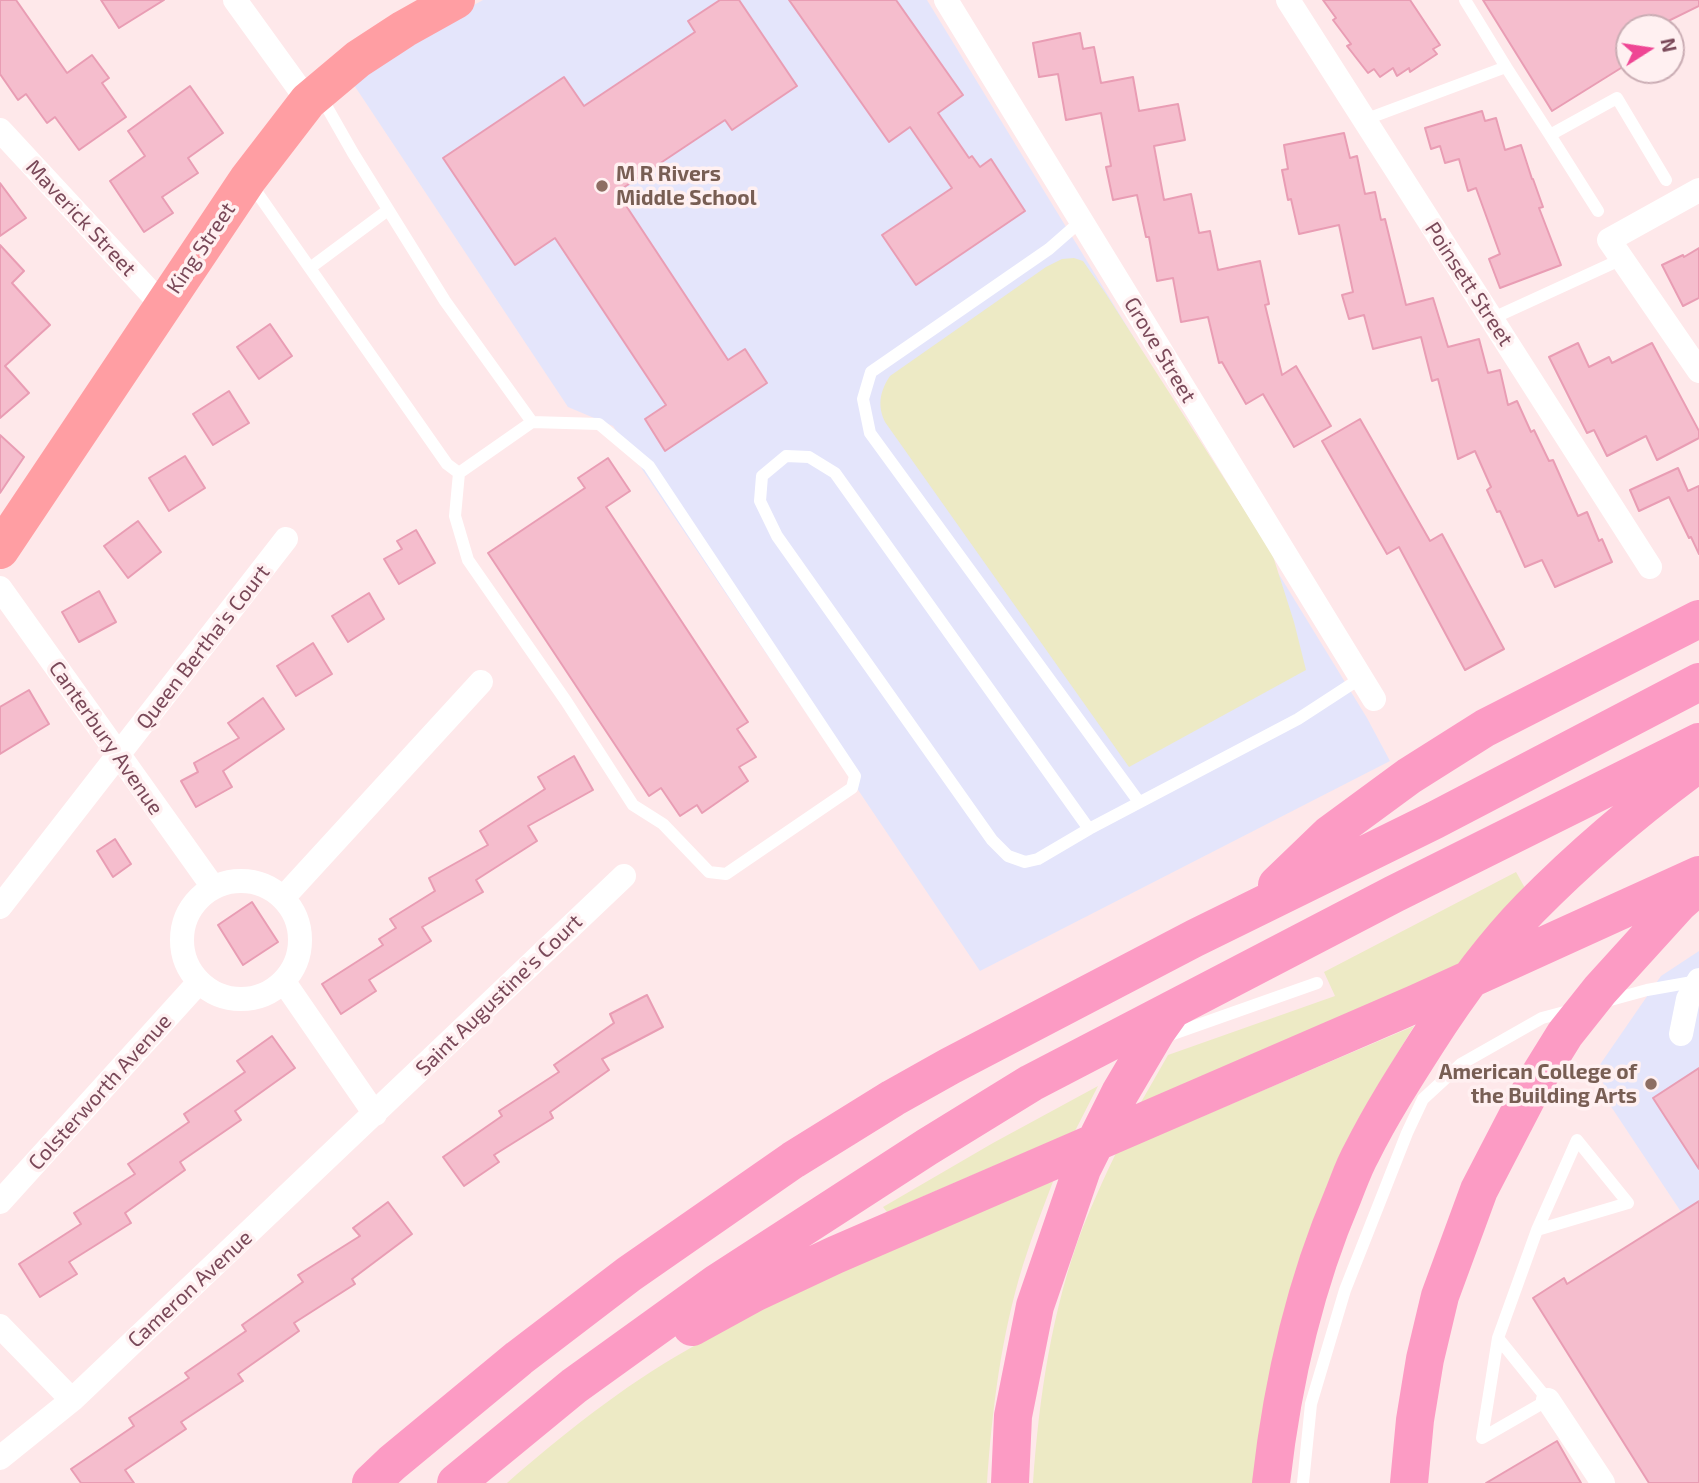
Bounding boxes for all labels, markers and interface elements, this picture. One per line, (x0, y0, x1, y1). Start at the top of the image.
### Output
north arrow (1615, 14, 1685, 84)
text: N (1656, 36, 1682, 54)
street label: Maverick Street (21, 155, 141, 281)
place label: M R Rivers Middle School (616, 161, 757, 211)
marker: M R Rivers Middle School (594, 178, 610, 194)
street label: King Street (161, 198, 241, 298)
street label: Poinsett Street (1420, 217, 1518, 351)
street label: Grove Street (1119, 293, 1201, 407)
street label: Queen Bertha's Court (131, 560, 275, 734)
street label: Canterbury Avenue (44, 656, 168, 820)
street label: Saint Augustine's Court (411, 909, 587, 1081)
street label: Colsterworth Avenue (23, 1009, 177, 1175)
place label: American College of the Building Arts (1439, 1059, 1637, 1109)
marker: American College of the Building Arts (1643, 1076, 1659, 1092)
street label: Cameron Avenue (123, 1225, 257, 1353)

